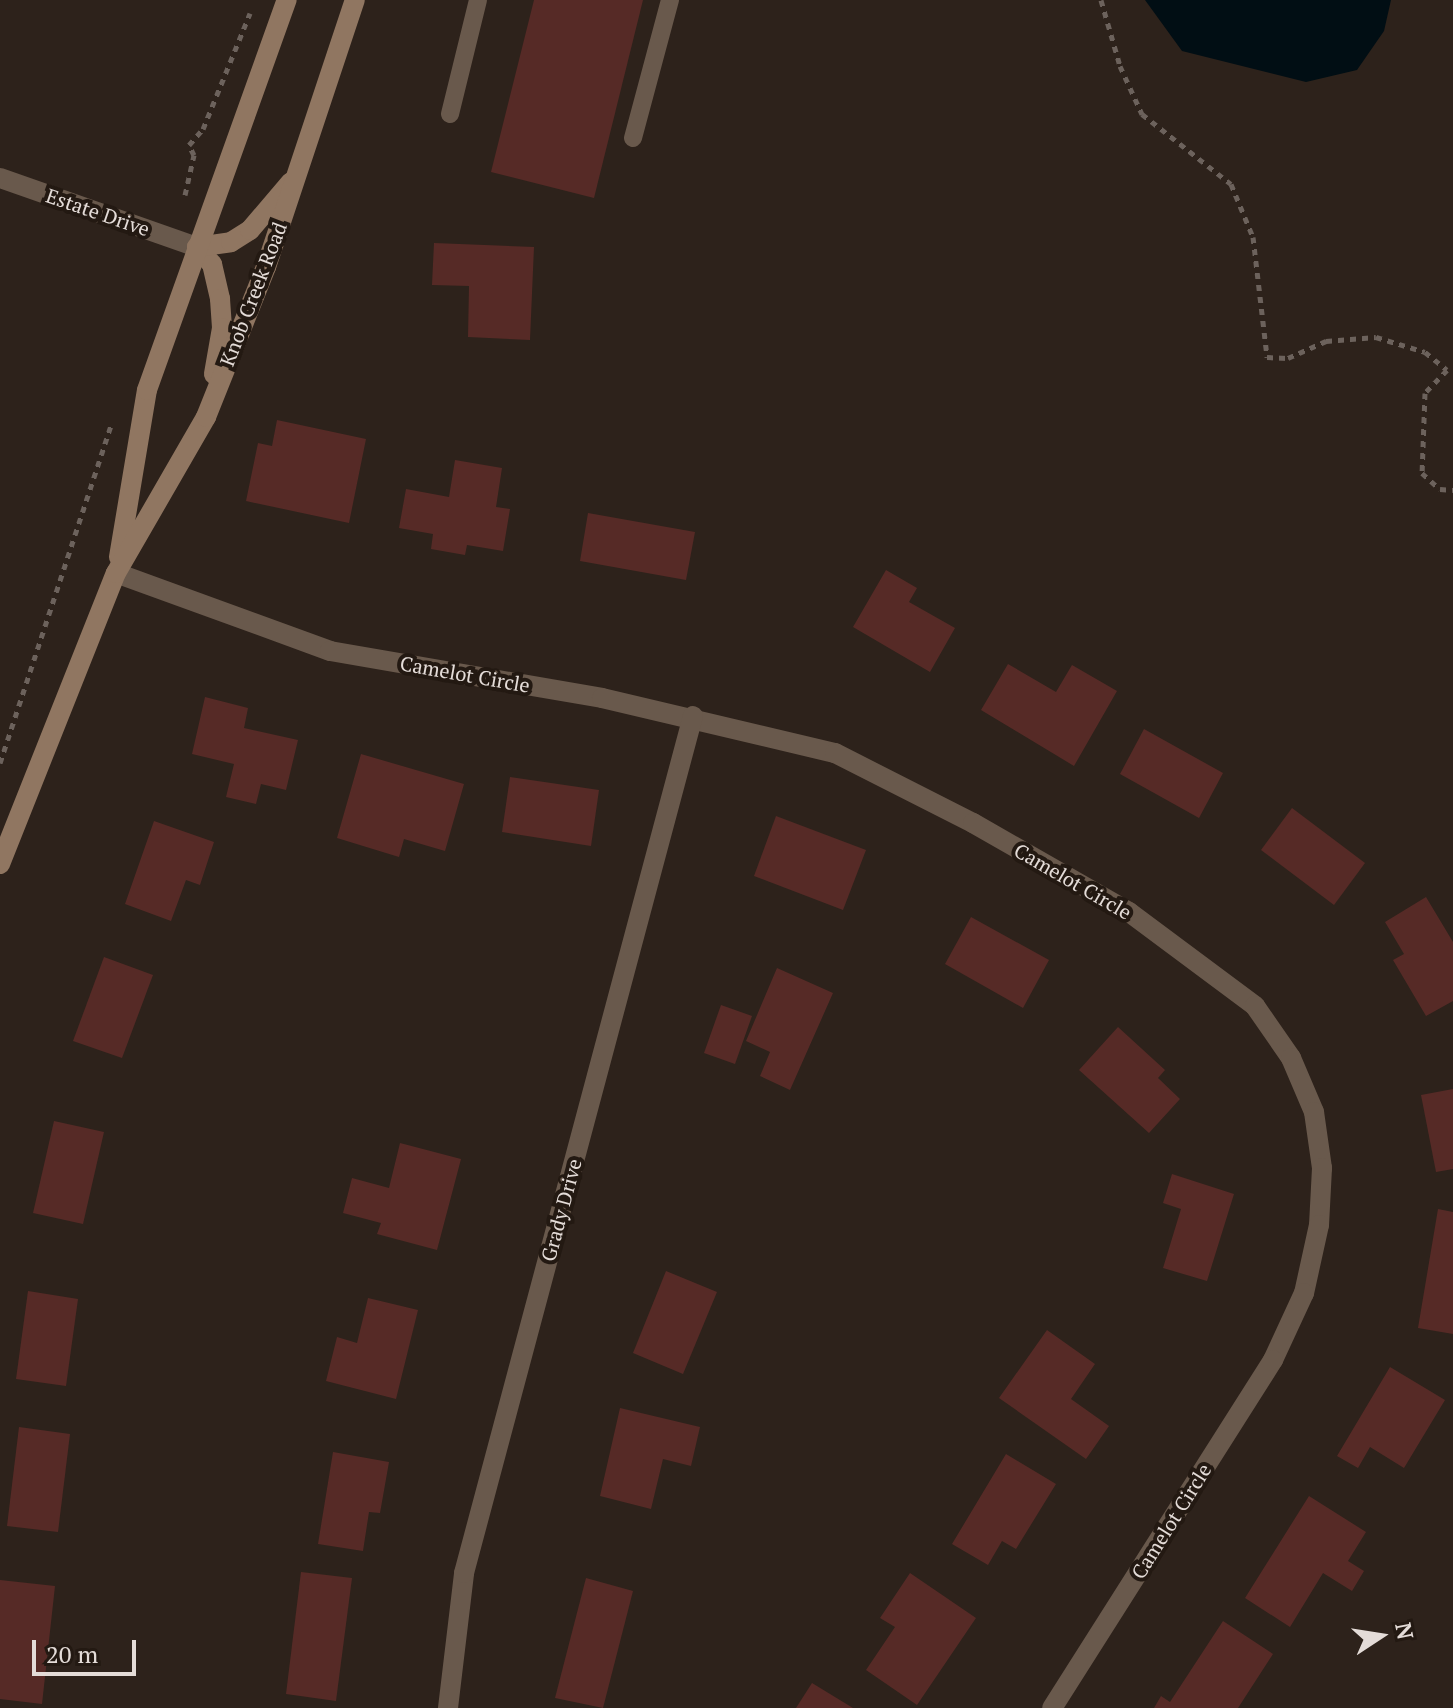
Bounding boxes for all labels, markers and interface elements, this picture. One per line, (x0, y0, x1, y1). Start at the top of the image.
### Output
street label: Estate Drive (43, 183, 153, 241)
street label: Knob Creek Road (215, 219, 291, 369)
street label: Camelot Circle (398, 651, 532, 697)
street label: Camelot Circle (1010, 838, 1136, 924)
street label: Grady Drive (536, 1156, 586, 1264)
street label: Camelot Circle (1126, 1459, 1216, 1583)
north arrow (1341, 1596, 1421, 1676)
text: N (1389, 1620, 1421, 1642)
scale bar (36, 1624, 140, 1674)
text: 20 m (46, 1638, 98, 1670)

